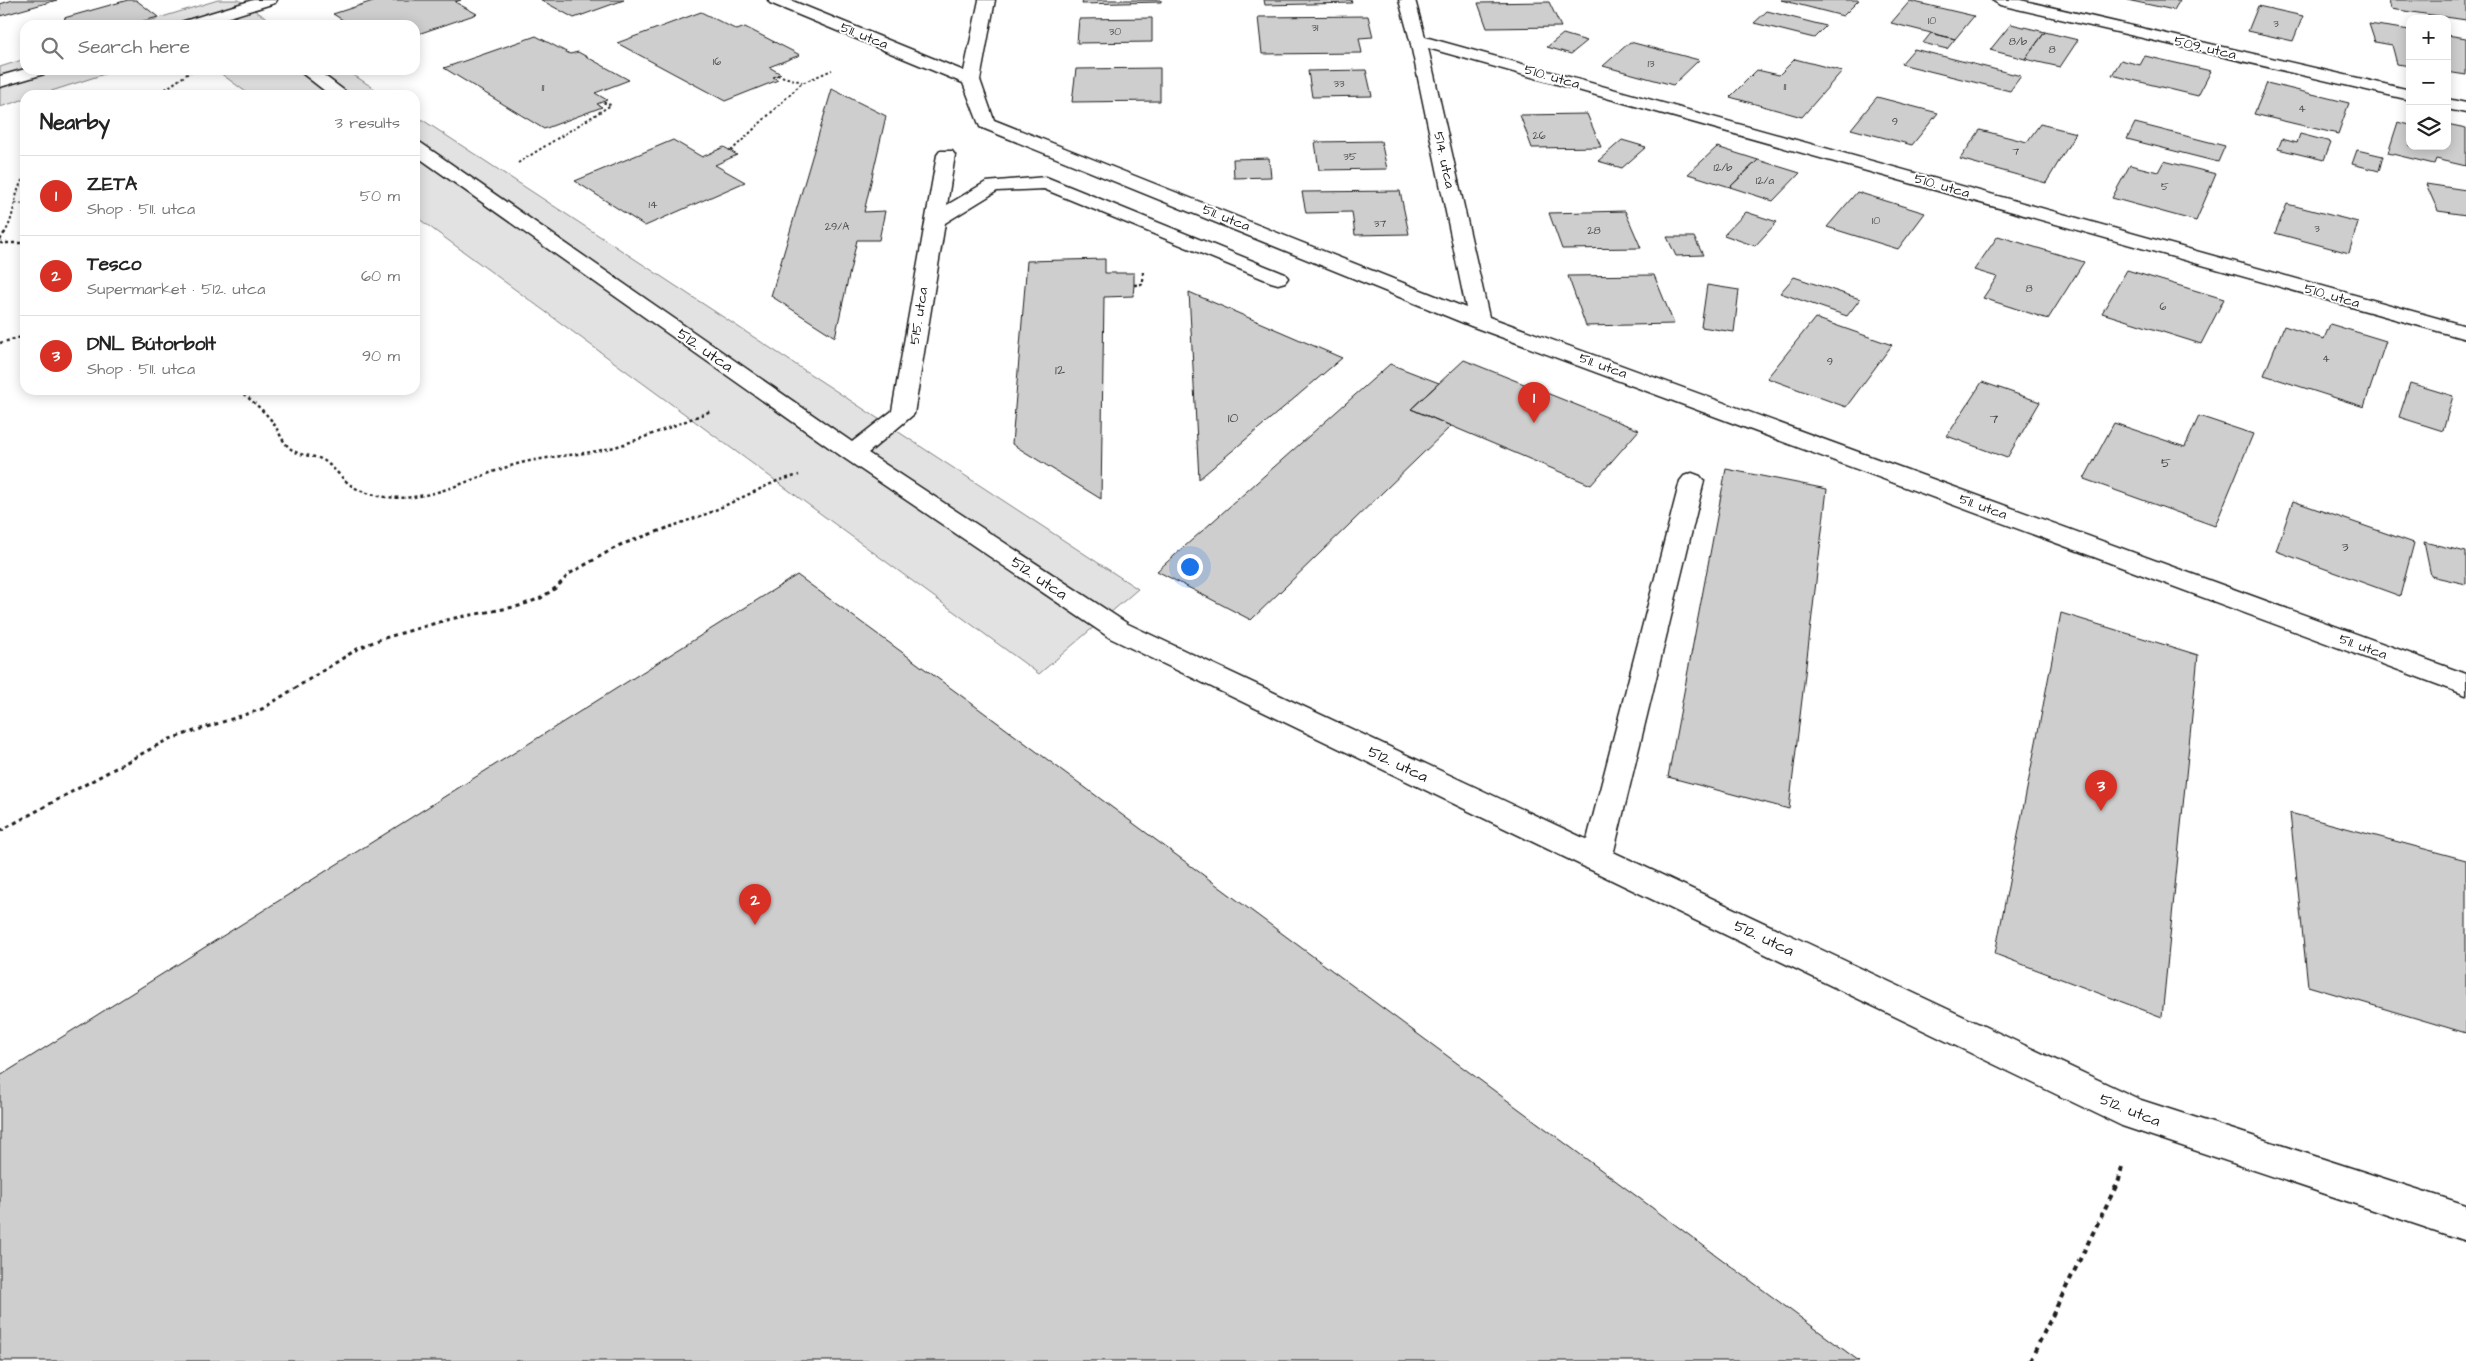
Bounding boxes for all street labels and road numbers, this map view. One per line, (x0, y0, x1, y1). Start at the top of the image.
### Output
street label: 511. utca (837, 17, 891, 55)
street label: 509. utca (2172, 31, 2238, 65)
street label: 510. utca (1522, 60, 1582, 94)
street label: 514. utca (1428, 130, 1460, 190)
street label: 510. utca (1912, 169, 1972, 203)
street label: 511. utca (1199, 199, 1253, 237)
street label: 510. utca (2302, 279, 2362, 313)
street label: 515. utca (905, 286, 933, 346)
street label: 512. utca (672, 323, 738, 377)
street label: 511. utca (1576, 348, 1630, 384)
street label: 511. utca (1956, 489, 2010, 525)
street label: 512. utca (1006, 551, 1072, 605)
street label: 511. utca (2336, 629, 2390, 665)
street label: 512. utca (1364, 740, 1432, 788)
street label: 512. utca (1730, 914, 1798, 962)
street label: 512. utca (2096, 1088, 2164, 1132)

